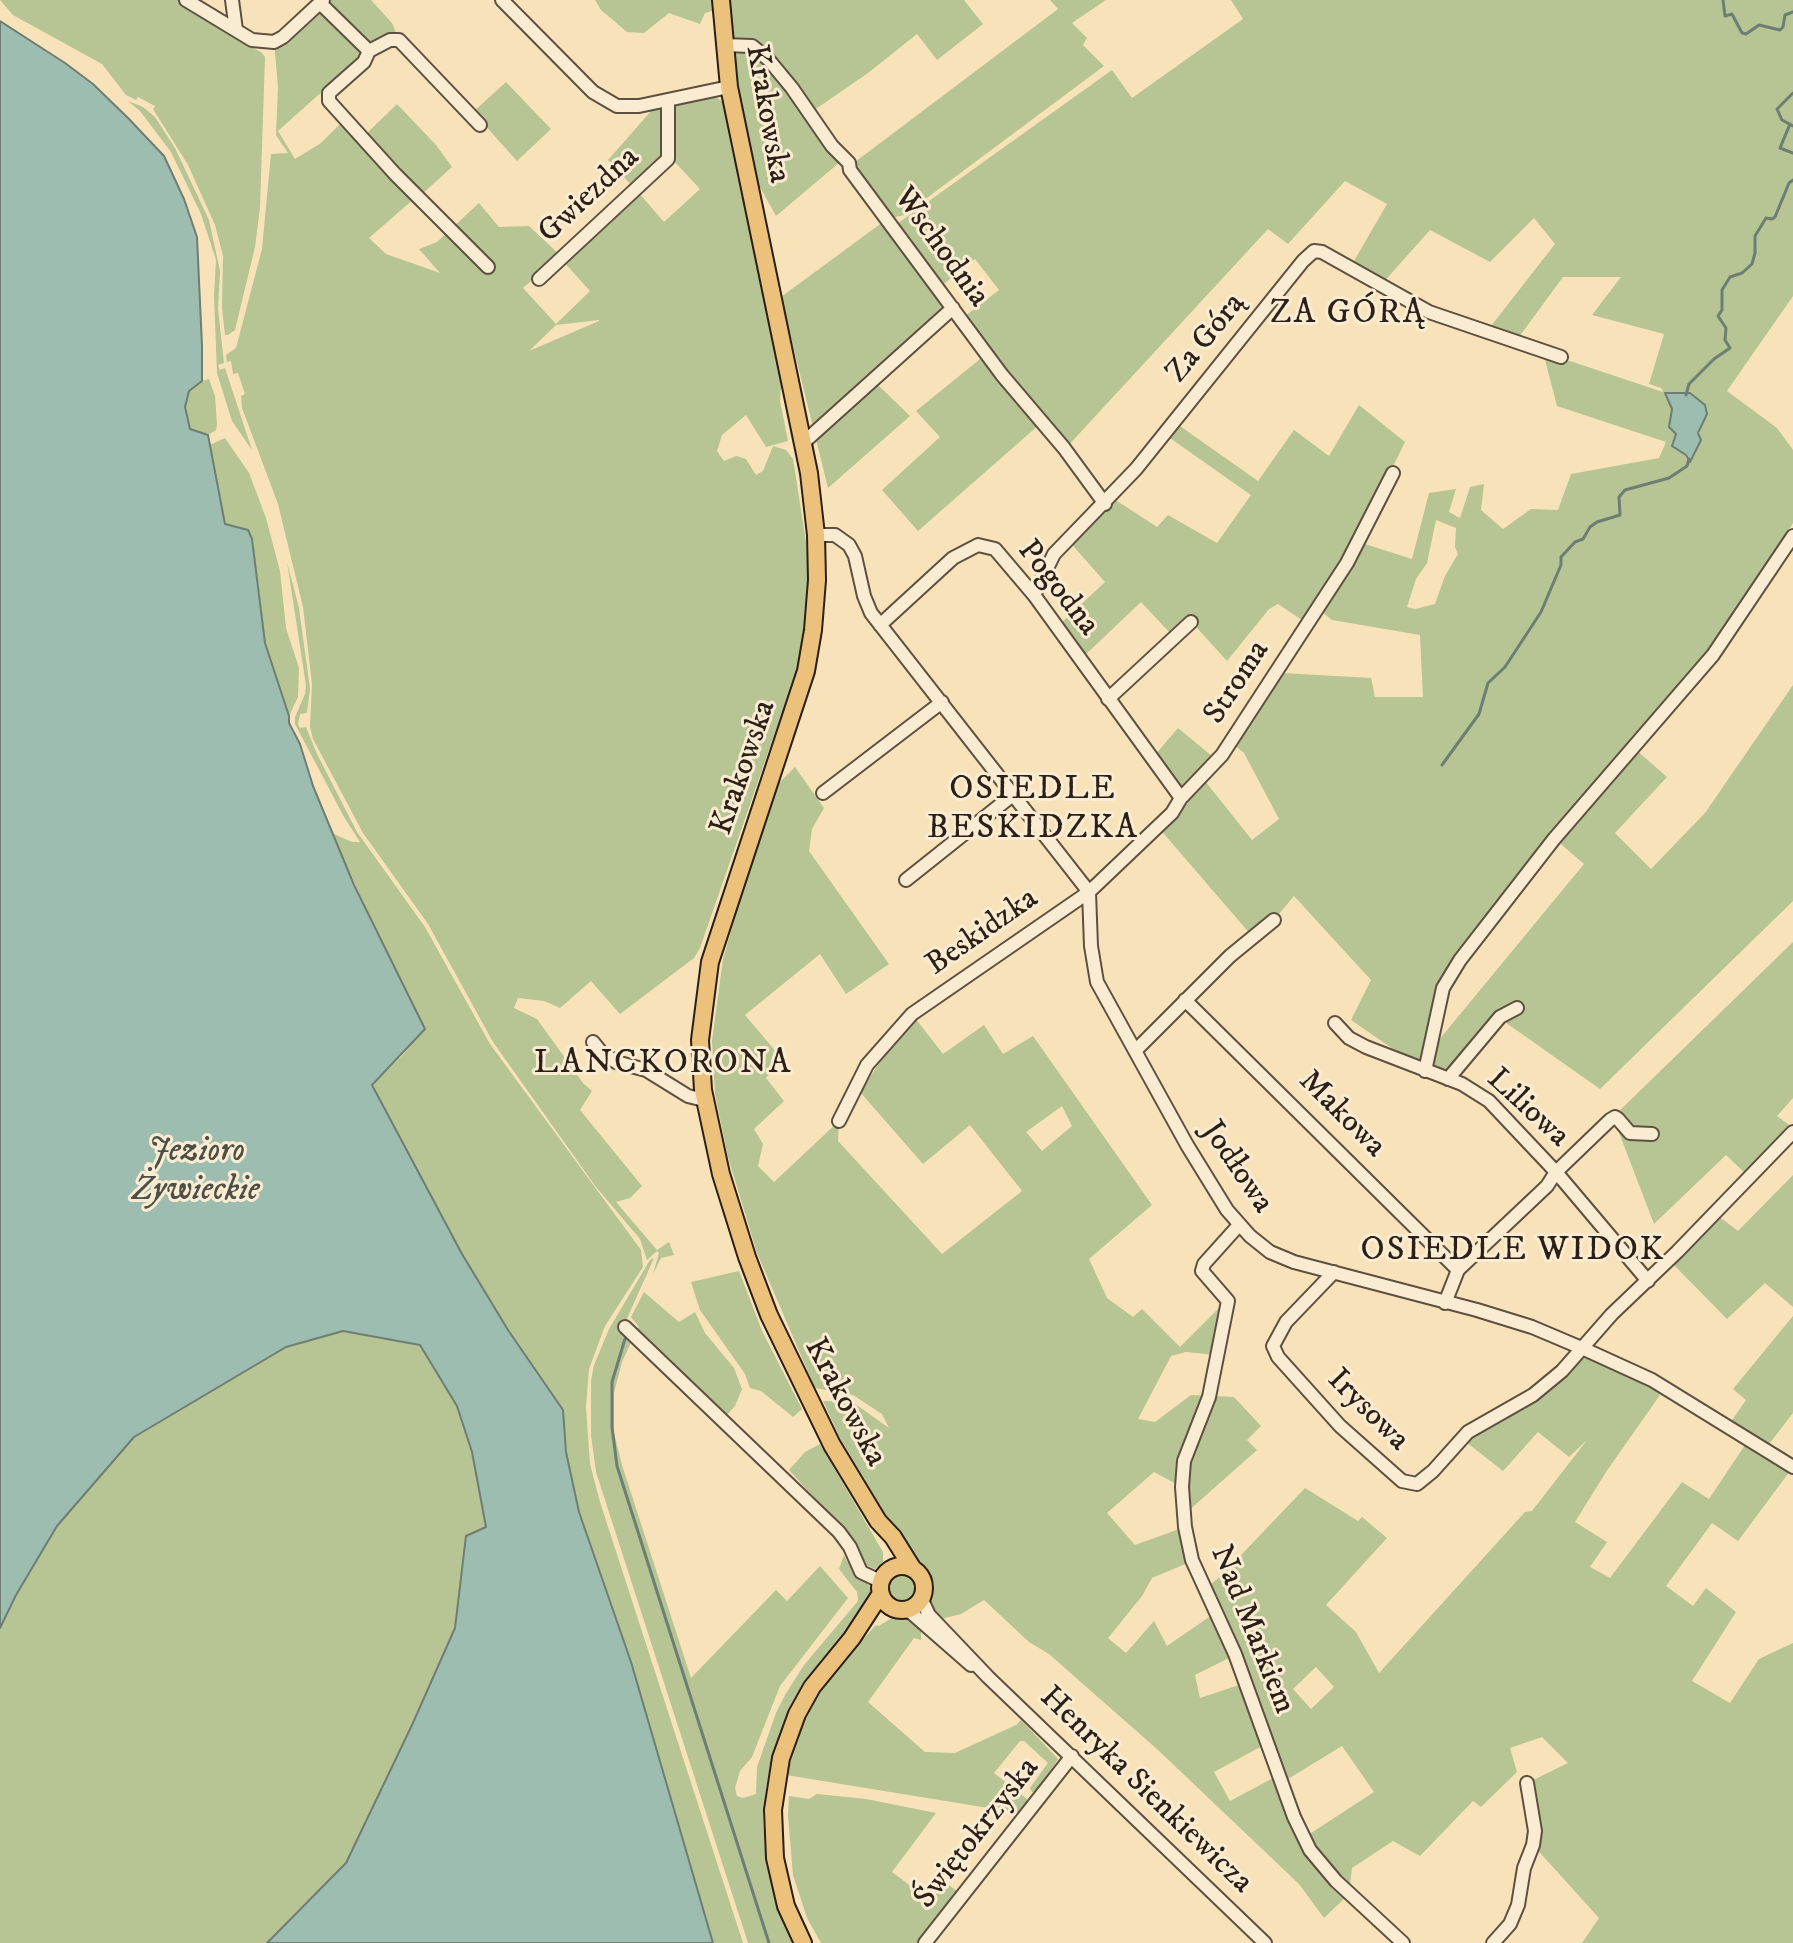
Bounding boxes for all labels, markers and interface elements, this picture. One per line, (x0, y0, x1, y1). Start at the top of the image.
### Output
street label: Krakowska (735, 42, 797, 186)
street label: Gwiezdna (531, 140, 649, 252)
street label: Wschodnia (884, 181, 996, 315)
street label: Za Górą (1159, 286, 1255, 392)
district label: ZA GÓRĄ (1270, 295, 1426, 335)
street label: Pogodna (1008, 533, 1106, 645)
street label: Stroma (1197, 634, 1279, 732)
street label: Krakowska (704, 696, 786, 840)
district label: OSIEDLE BESKIDZKA (927, 771, 1139, 850)
street label: Beskidzka (920, 881, 1046, 985)
district label: LANCKORONA (534, 1045, 792, 1085)
street label: Liliowa (1478, 1061, 1576, 1157)
street label: Makowa (1289, 1063, 1393, 1167)
street label: Jodłowa (1191, 1115, 1281, 1221)
water label: Jezioro Żywieckie (132, 1133, 260, 1212)
district label: OSIEDLE WIDOK (1361, 1232, 1665, 1272)
street label: Krakowska (794, 1332, 894, 1474)
street label: Irysowa (1318, 1362, 1416, 1460)
street label: Nad Markiem (1200, 1540, 1302, 1720)
street label: Henryka Sienkiewicza (1030, 1679, 1260, 1903)
street label: Świętokrzyska (907, 1751, 1049, 1917)

